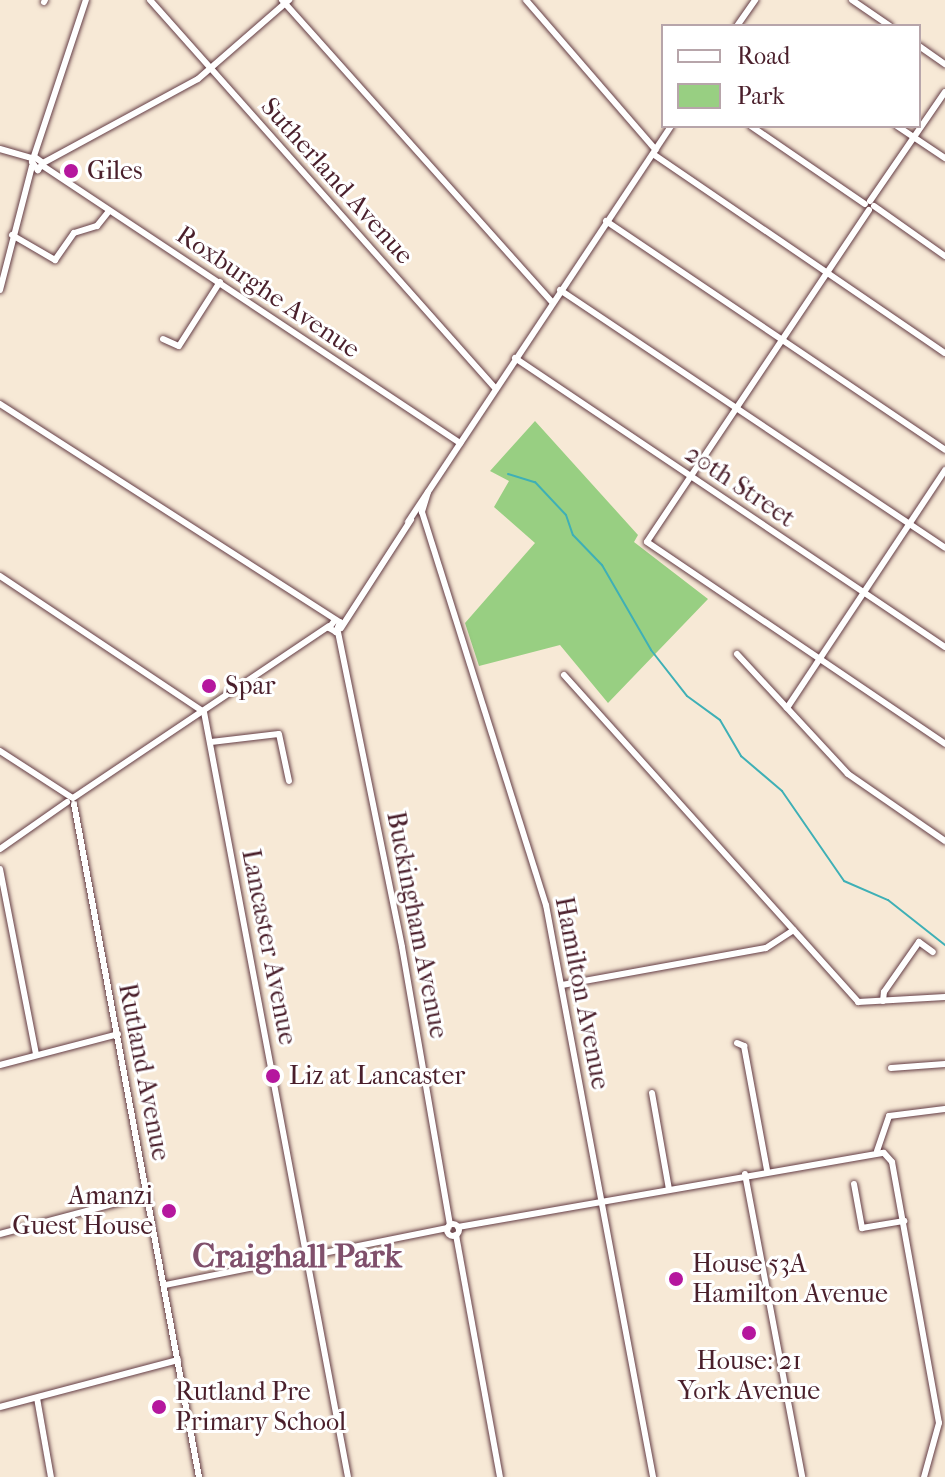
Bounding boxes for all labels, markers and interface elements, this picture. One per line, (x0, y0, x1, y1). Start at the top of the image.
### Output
legend (661, 24, 921, 128)
text: Road (737, 42, 790, 70)
text: Park (737, 82, 785, 110)
street label: Sutherland Avenue (254, 91, 420, 271)
place label: Giles (87, 155, 143, 187)
marker: Giles (62, 162, 80, 180)
street label: Roxburghe Avenue (170, 219, 366, 365)
street label: 20th Street (679, 438, 801, 534)
place label: Spar (225, 670, 276, 702)
marker: Spar (200, 677, 218, 695)
street label: Buckingham Avenue (380, 809, 454, 1041)
street label: Lancaster Avenue (235, 847, 303, 1047)
street label: Hamilton Avenue (548, 894, 616, 1092)
street label: Rutland Avenue (111, 981, 177, 1163)
place label: Liz at Lancaster (289, 1060, 465, 1092)
marker: Liz at Lancaster (264, 1067, 282, 1085)
place label: Amanzi Guest House (12, 1180, 153, 1242)
marker: Amanzi Guest House (160, 1202, 178, 1220)
district label: Craighall Park (192, 1237, 402, 1277)
place label: House 53A Hamilton Avenue (692, 1248, 888, 1310)
marker: House 53A Hamilton Avenue (667, 1270, 685, 1288)
marker: House: 21 York Avenue (740, 1324, 758, 1342)
place label: House: 21 York Avenue (678, 1345, 820, 1406)
place label: Rutland Pre Primary School (175, 1376, 346, 1438)
marker: Rutland Pre Primary School (150, 1398, 168, 1416)

